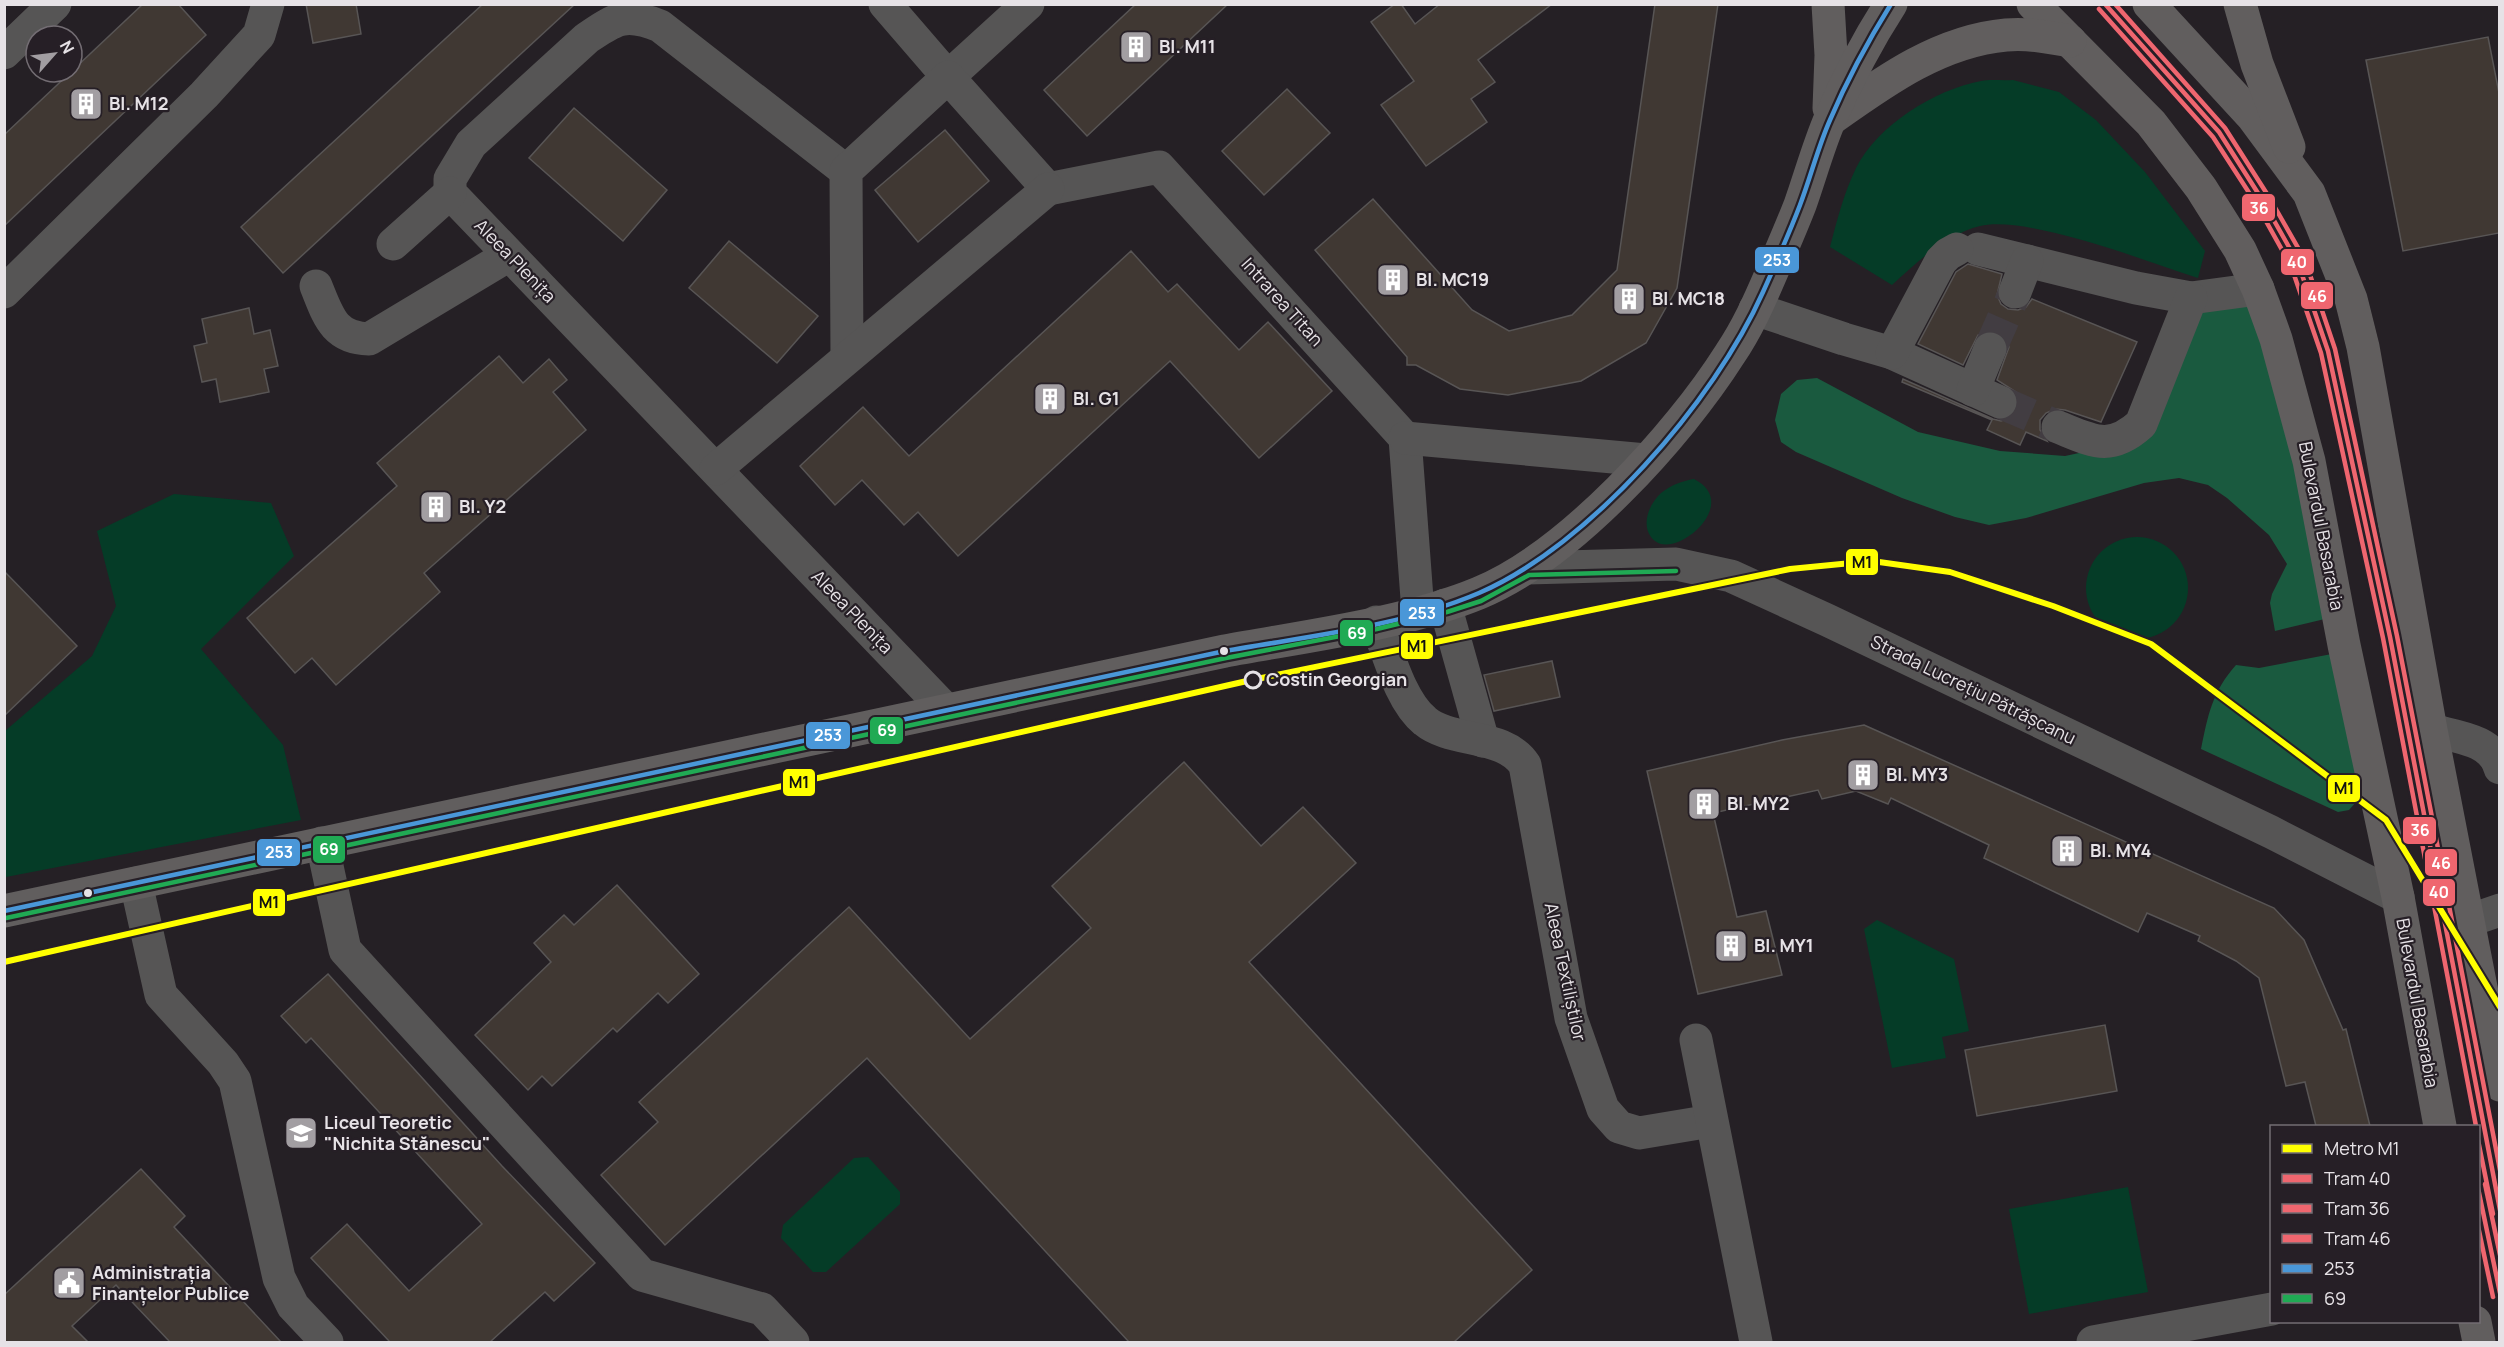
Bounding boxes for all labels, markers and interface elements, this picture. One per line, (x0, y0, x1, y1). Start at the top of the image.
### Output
north arrow (24, 24, 84, 84)
building icon: Bl. M11 (1118, 29, 1154, 65)
place label: Bl. M11 (1159, 34, 1216, 58)
text: N (55, 37, 80, 57)
building icon: Bl. M12 (68, 86, 104, 122)
place label: Bl. M12 (109, 91, 168, 115)
line badge: 36 (2241, 193, 2276, 222)
text: 36 (2249, 197, 2269, 219)
street label: Aleea Plenița (470, 213, 562, 307)
line badge: 253 (1754, 246, 1800, 274)
line badge: 40 (2280, 248, 2315, 276)
text: 253 (1763, 249, 1791, 271)
text: 40 (2287, 251, 2307, 273)
street label: Intrarea Titan (1237, 252, 1329, 351)
building icon: Bl. MC19 (1375, 262, 1411, 298)
place label: Bl. MC19 (1416, 267, 1489, 291)
building icon: Bl. MC18 (1611, 281, 1647, 317)
line badge: 46 (2300, 281, 2334, 310)
text: 46 (2307, 285, 2327, 307)
place label: Bl. MC18 (1652, 286, 1725, 310)
building icon: Bl. G1 (1032, 381, 1068, 417)
place label: Bl. G1 (1073, 386, 1120, 410)
street label: Bulevardul Basarabia (2294, 439, 2350, 612)
building icon: Bl. Y2 (418, 489, 454, 525)
place label: Bl. Y2 (459, 494, 506, 518)
line badge: M1 (1845, 548, 1879, 576)
text: M1 (1852, 551, 1872, 573)
street label: Aleea Plenița (807, 564, 899, 658)
line badge: 253 (1399, 598, 1445, 627)
text: 253 (1408, 602, 1436, 624)
line badge: 69 (1339, 619, 1374, 647)
text: 69 (1347, 622, 1367, 644)
street label: Strada Lucrețiu Pătrășcanu (1867, 629, 2080, 749)
line badge: M1 (1400, 632, 1434, 660)
text: M1 (1407, 635, 1427, 657)
unlabelled marker (1218, 645, 1230, 657)
place label: Costin Georgian (1266, 667, 1407, 691)
marker: Costin Georgian (1244, 671, 1262, 689)
line badge: 69 (869, 716, 904, 745)
text: 69 (877, 719, 897, 741)
line badge: 253 (805, 721, 851, 750)
text: 253 (814, 724, 842, 746)
building icon: Bl. MY3 (1845, 757, 1881, 793)
place label: Bl. MY3 (1886, 762, 1948, 786)
line badge: M1 (782, 768, 816, 797)
text: M1 (789, 771, 809, 793)
line badge: M1 (2327, 774, 2361, 803)
text: M1 (2334, 777, 2354, 799)
building icon: Bl. MY2 (1686, 786, 1722, 822)
place label: Bl. MY2 (1727, 791, 1790, 815)
line badge: 36 (2402, 816, 2437, 845)
text: 36 (2410, 819, 2430, 841)
building icon: Bl. MY4 (2049, 833, 2085, 869)
line badge: 69 (312, 835, 346, 864)
line badge: 253 (256, 838, 301, 867)
text: 69 (319, 838, 339, 860)
place label: Bl. MY4 (2090, 838, 2152, 862)
text: 253 (265, 841, 293, 863)
line badge: 46 (2424, 848, 2458, 877)
text: 46 (2431, 852, 2451, 874)
line badge: 40 (2422, 878, 2456, 907)
text: 40 (2429, 881, 2449, 903)
unlabelled marker (82, 887, 94, 899)
line badge: M1 (252, 888, 286, 917)
text: M1 (259, 891, 279, 913)
street label: Aleea Textiliștilor (1540, 900, 1592, 1044)
street label: Bulevardul Basarabia (2391, 916, 2445, 1089)
building icon: Bl. MY1 (1713, 928, 1749, 964)
place label: Bl. MY1 (1754, 933, 1814, 957)
place label: Liceul Teoretic "Nichita Stănescu" (324, 1110, 491, 1155)
school or university icon: Liceul Teoretic "Nichita Stănescu" (283, 1115, 319, 1151)
legend (2270, 1125, 2480, 1323)
text: Metro M1 (2324, 1136, 2400, 1160)
text: Tram 40 (2324, 1166, 2390, 1190)
text: Tram 36 (2324, 1196, 2390, 1220)
text: Tram 46 (2324, 1226, 2391, 1250)
text: 253 (2324, 1256, 2355, 1280)
place label: Administrația Finanțelor Publice (92, 1260, 249, 1306)
public building icon: Administrația Finanțelor Publice (51, 1265, 87, 1301)
text: 69 (2324, 1286, 2346, 1310)

